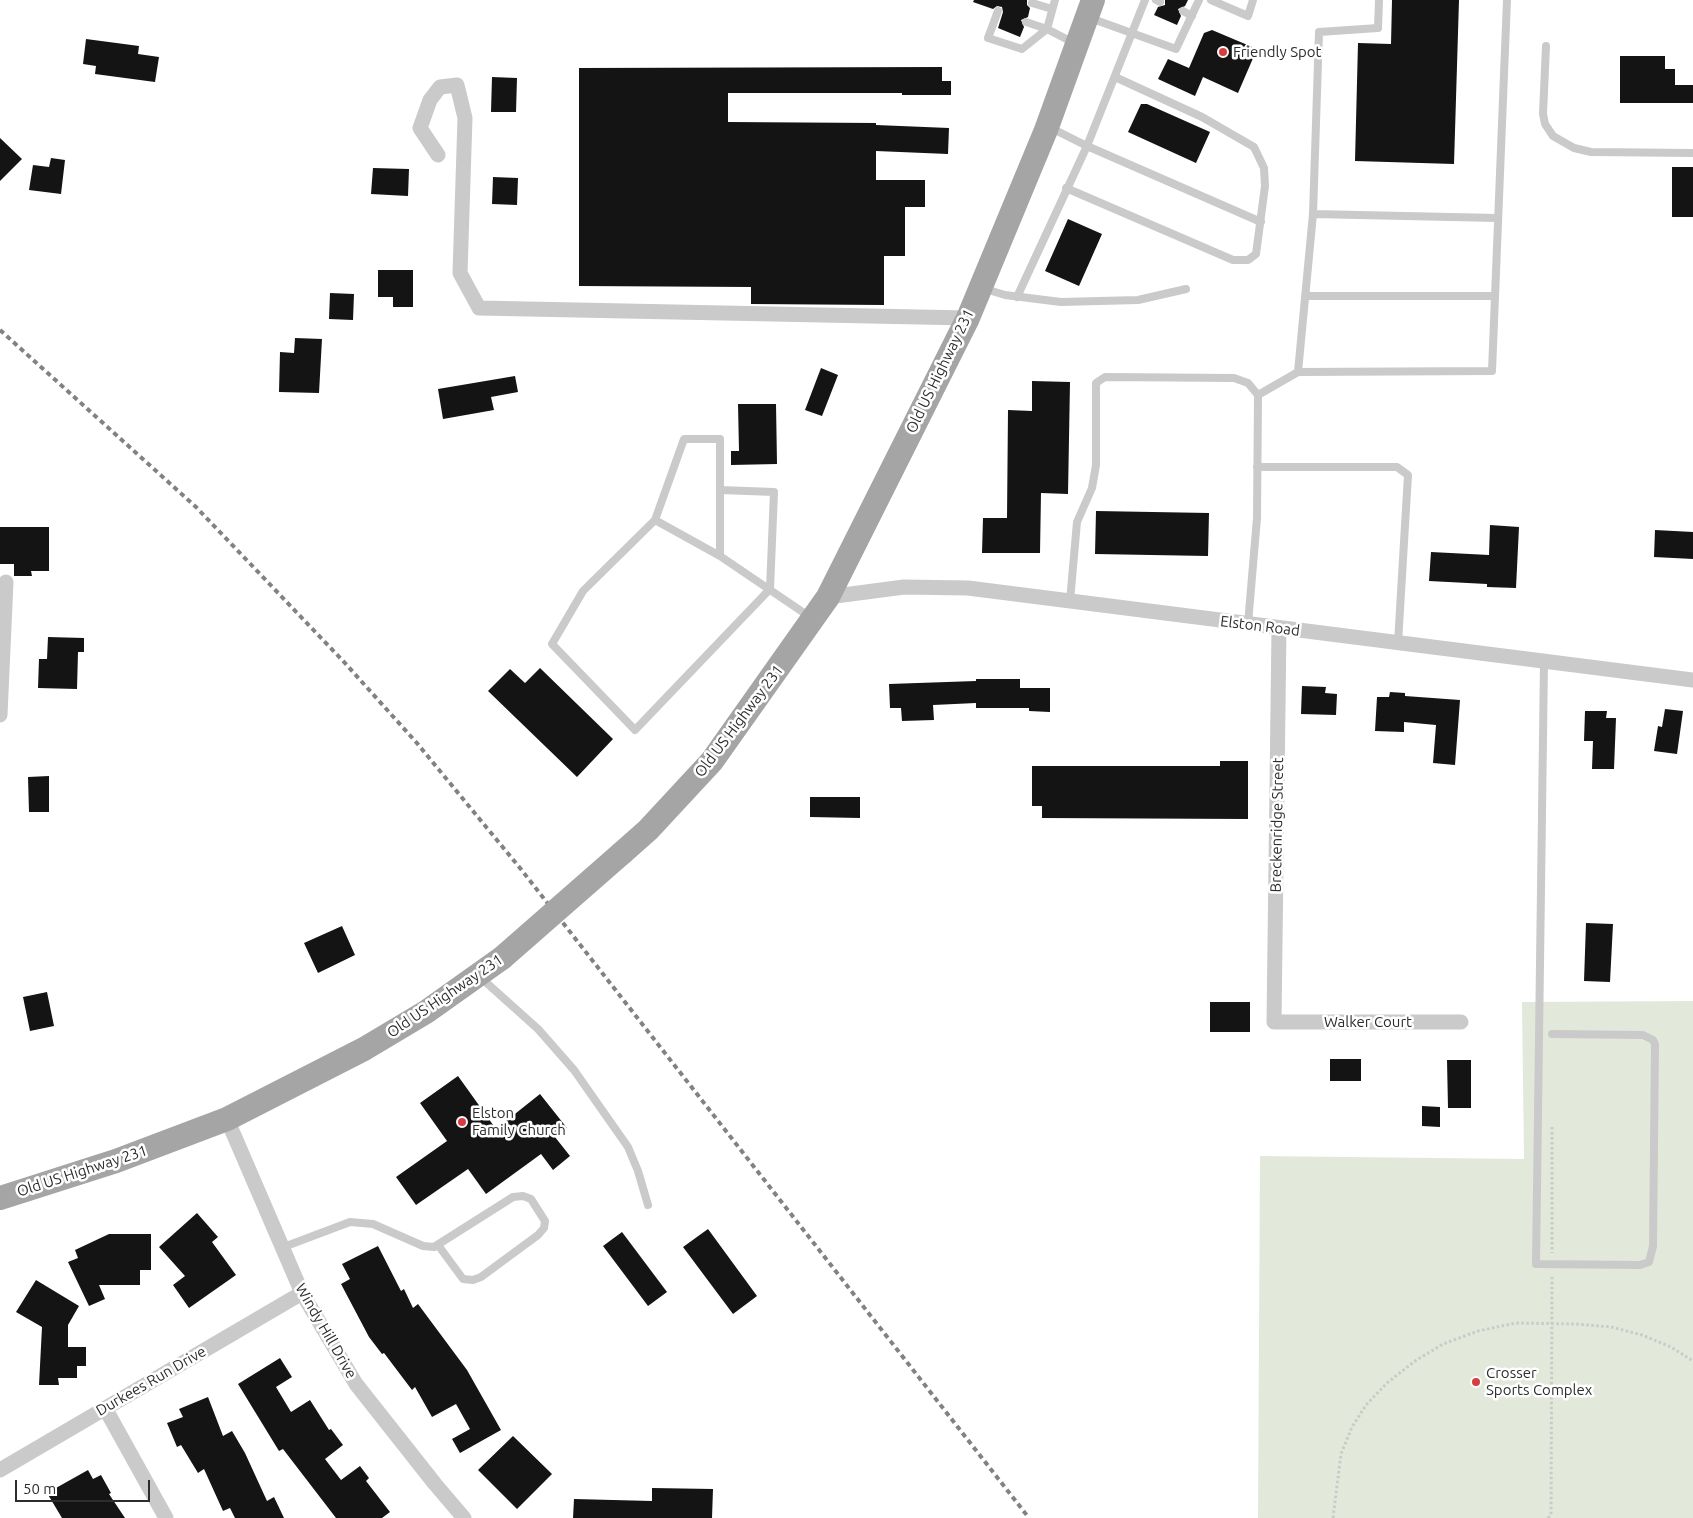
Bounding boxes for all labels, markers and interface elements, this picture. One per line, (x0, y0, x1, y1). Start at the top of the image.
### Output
place label: Friendly Spot (1233, 43, 1321, 61)
marker: Friendly Spot (1217, 46, 1229, 58)
street label: Old US Highway 231 (902, 306, 978, 436)
street label: Elston Road (1219, 612, 1301, 640)
street label: Old US Highway 231 (691, 661, 787, 781)
street label: Breckenridge Street (1267, 757, 1287, 893)
street label: Old US Highway 231 (384, 951, 506, 1041)
street label: Walker Court (1324, 1013, 1412, 1031)
place label: Elston Family Church (472, 1104, 566, 1139)
marker: Elston Family Church (456, 1116, 468, 1128)
street label: Old US Highway 231 (15, 1141, 149, 1201)
street label: Windy Hill Drive (292, 1280, 360, 1382)
street label: Durkees Run Drive (93, 1342, 209, 1420)
place label: Crosser Sports Complex (1486, 1364, 1592, 1399)
marker: Crosser Sports Complex (1470, 1376, 1482, 1388)
scale bar (18, 1470, 152, 1502)
text: 50 m (23, 1480, 56, 1497)

